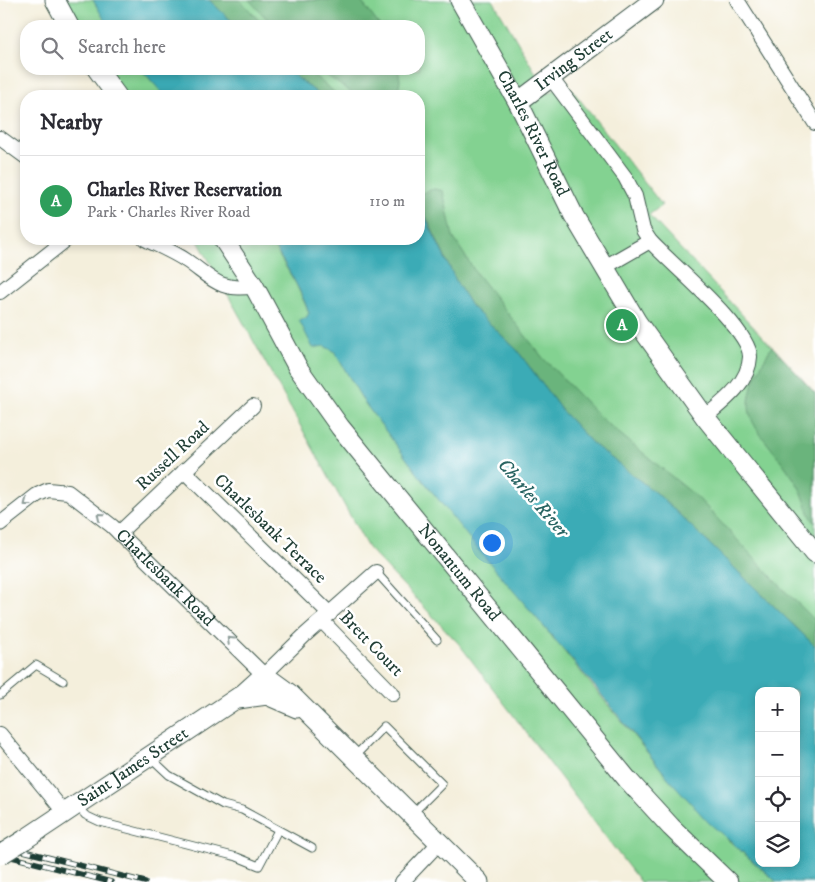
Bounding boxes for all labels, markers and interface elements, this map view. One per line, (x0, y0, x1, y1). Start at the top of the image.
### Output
search box (20, 20, 425, 75)
street label: Irving Street (531, 24, 617, 96)
icon: search (38, 34, 66, 62)
text: Search here (78, 36, 166, 59)
street label: Charles River Road (491, 67, 574, 200)
text: Nearby (40, 110, 102, 136)
text: Charles River Reservation (87, 179, 282, 202)
text: A (51, 191, 61, 211)
text: 110 m (369, 191, 405, 211)
text: Park · Charles River Road (87, 202, 250, 222)
pin: A (606, 306, 638, 344)
street label: Russell Road (132, 417, 214, 495)
water label: Charles River (492, 454, 575, 544)
street label: Charlesbank Terrace (209, 470, 331, 588)
one-way arrow (24, 497, 33, 505)
one-way arrow (97, 513, 106, 521)
street label: Nonantum Road (413, 520, 505, 626)
street label: Charlesbank Road (111, 525, 219, 631)
your location (479, 530, 505, 556)
street label: Brett Court (334, 607, 408, 682)
one-way arrow (227, 637, 236, 646)
map controls (755, 687, 800, 867)
button: + (755, 687, 800, 732)
street label: Saint James Street (73, 722, 193, 812)
button: − (755, 732, 800, 777)
button: locate (755, 777, 800, 822)
button: layers (755, 822, 800, 867)

